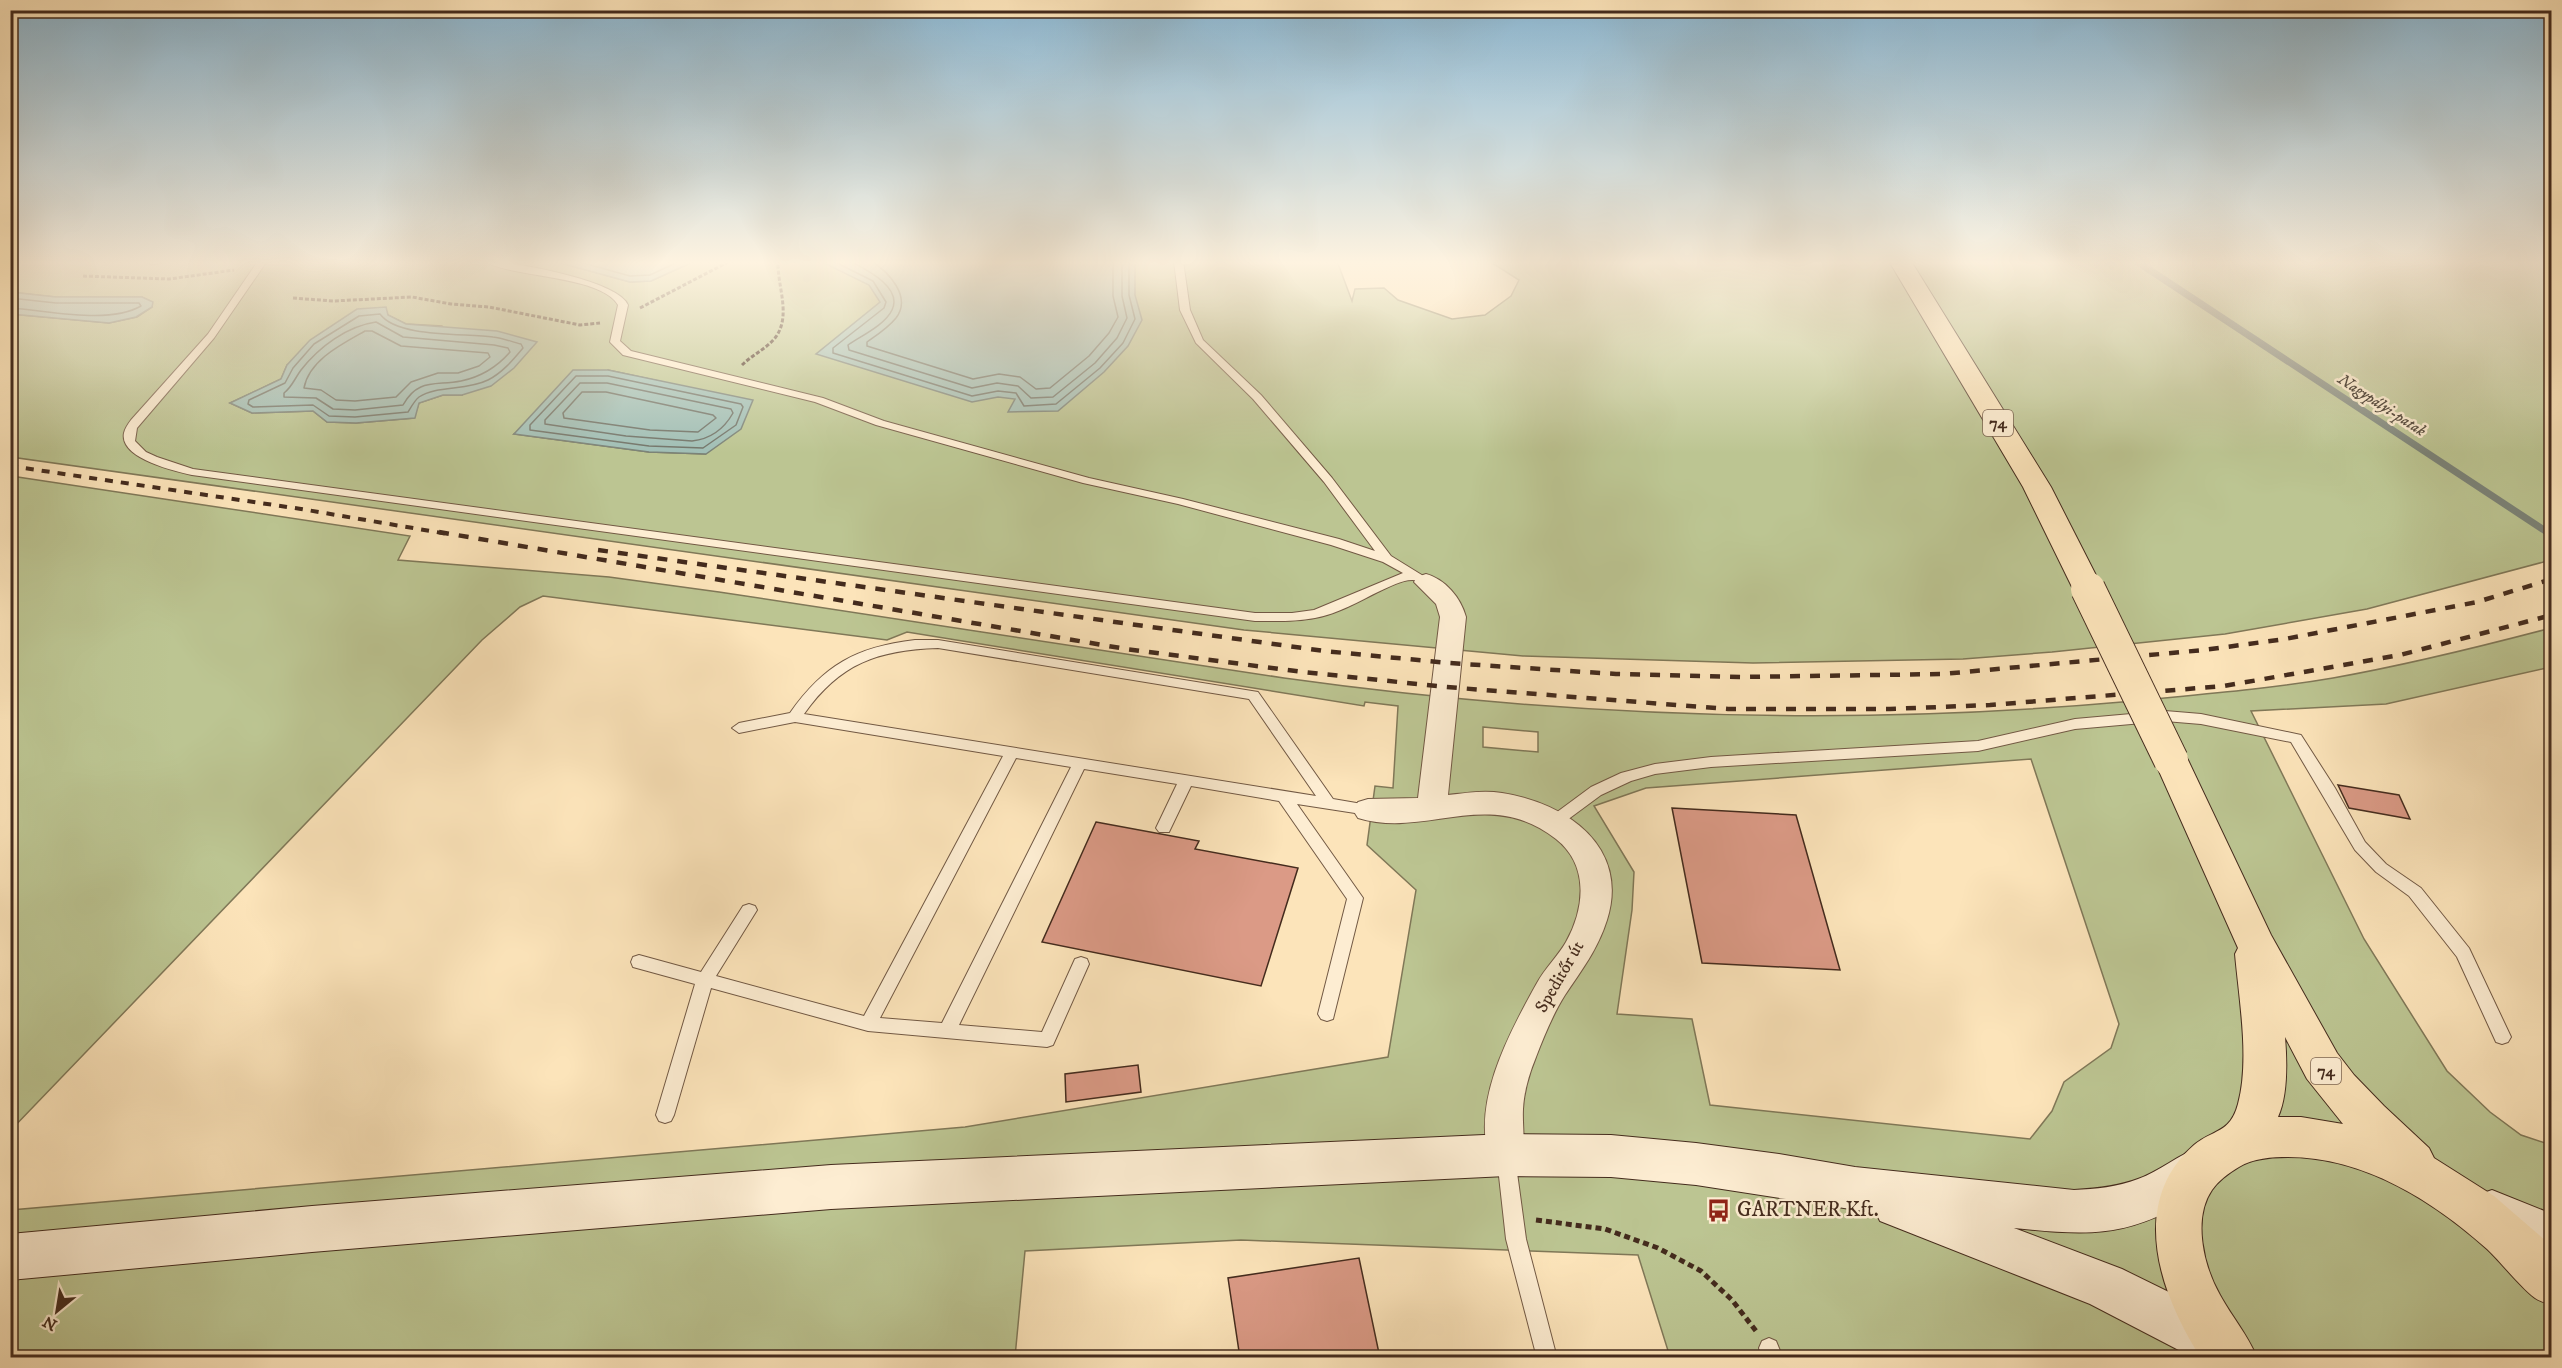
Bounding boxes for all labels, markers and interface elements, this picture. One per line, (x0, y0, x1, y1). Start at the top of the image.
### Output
water label: Nagypályi-patak (2333, 369, 2430, 441)
road number: 74 (1983, 410, 2013, 436)
street label: Speditőr út (1531, 937, 1589, 1017)
road number: 74 (2311, 1058, 2341, 1084)
bus stop icon: GARTNER Kft. (1706, 1197, 1732, 1223)
place label: GARTNER Kft. (1737, 1197, 1879, 1223)
north arrow (27, 1281, 87, 1341)
text: N (39, 1311, 61, 1335)

